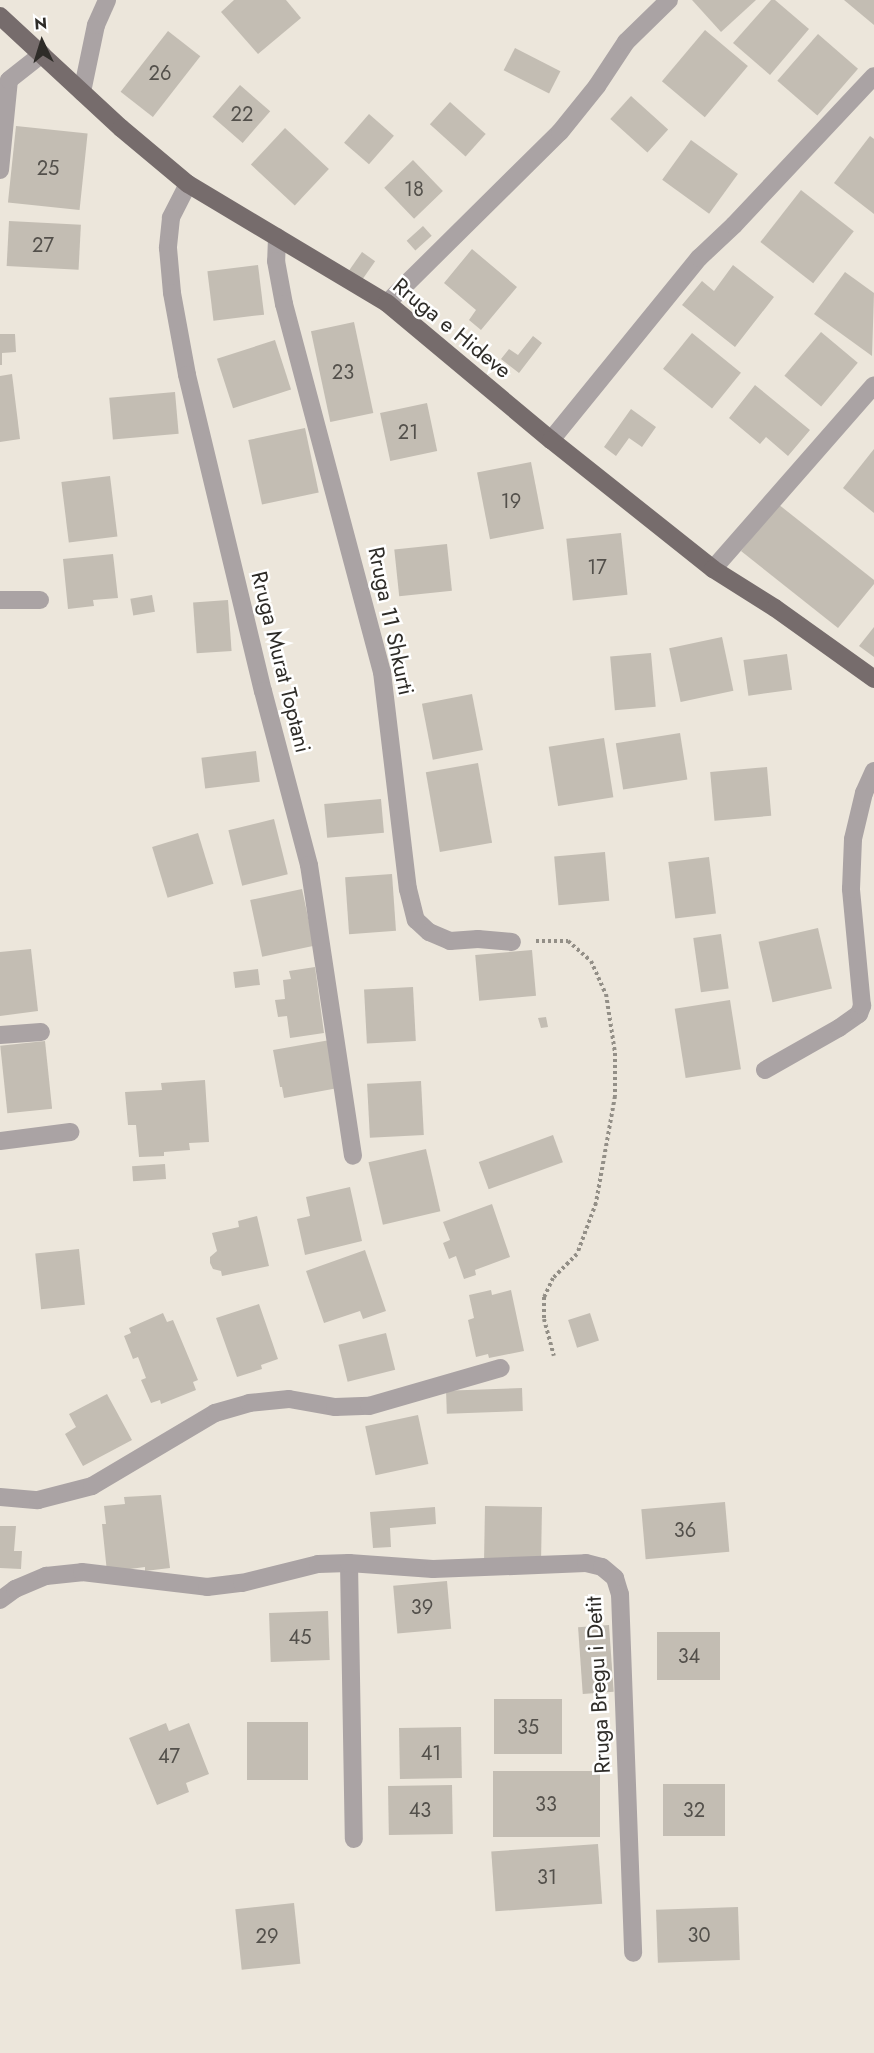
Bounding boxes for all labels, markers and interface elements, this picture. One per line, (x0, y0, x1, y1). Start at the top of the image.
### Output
north arrow (12, 12, 72, 72)
text: N (34, 12, 48, 35)
house number: 26 (149, 61, 171, 85)
house number: 22 (231, 102, 253, 126)
house number: 25 (37, 156, 59, 180)
house number: 18 (404, 177, 424, 201)
house number: 27 (32, 233, 54, 257)
street label: Rruga e Hideve (387, 272, 517, 384)
house number: 23 (332, 360, 354, 384)
house number: 21 (398, 420, 418, 444)
house number: 19 (501, 489, 521, 513)
street label: Rruga 11 Shkurti (362, 545, 420, 697)
house number: 17 (587, 555, 607, 579)
street label: Rruga Murat Toptani (246, 568, 316, 756)
house number: 36 (674, 1518, 696, 1542)
house number: 39 (411, 1595, 433, 1619)
street label: Rruga Bregu i Detit (580, 1596, 616, 1774)
house number: 45 (289, 1625, 311, 1649)
house number: 34 (678, 1644, 700, 1668)
house number: 35 (517, 1715, 539, 1739)
house number: 41 (421, 1741, 441, 1765)
house number: 47 (158, 1744, 180, 1768)
house number: 33 (535, 1792, 557, 1816)
house number: 43 (409, 1798, 431, 1822)
house number: 32 (683, 1798, 705, 1822)
house number: 31 (537, 1865, 557, 1889)
house number: 30 (688, 1923, 710, 1947)
house number: 29 (256, 1924, 278, 1948)

